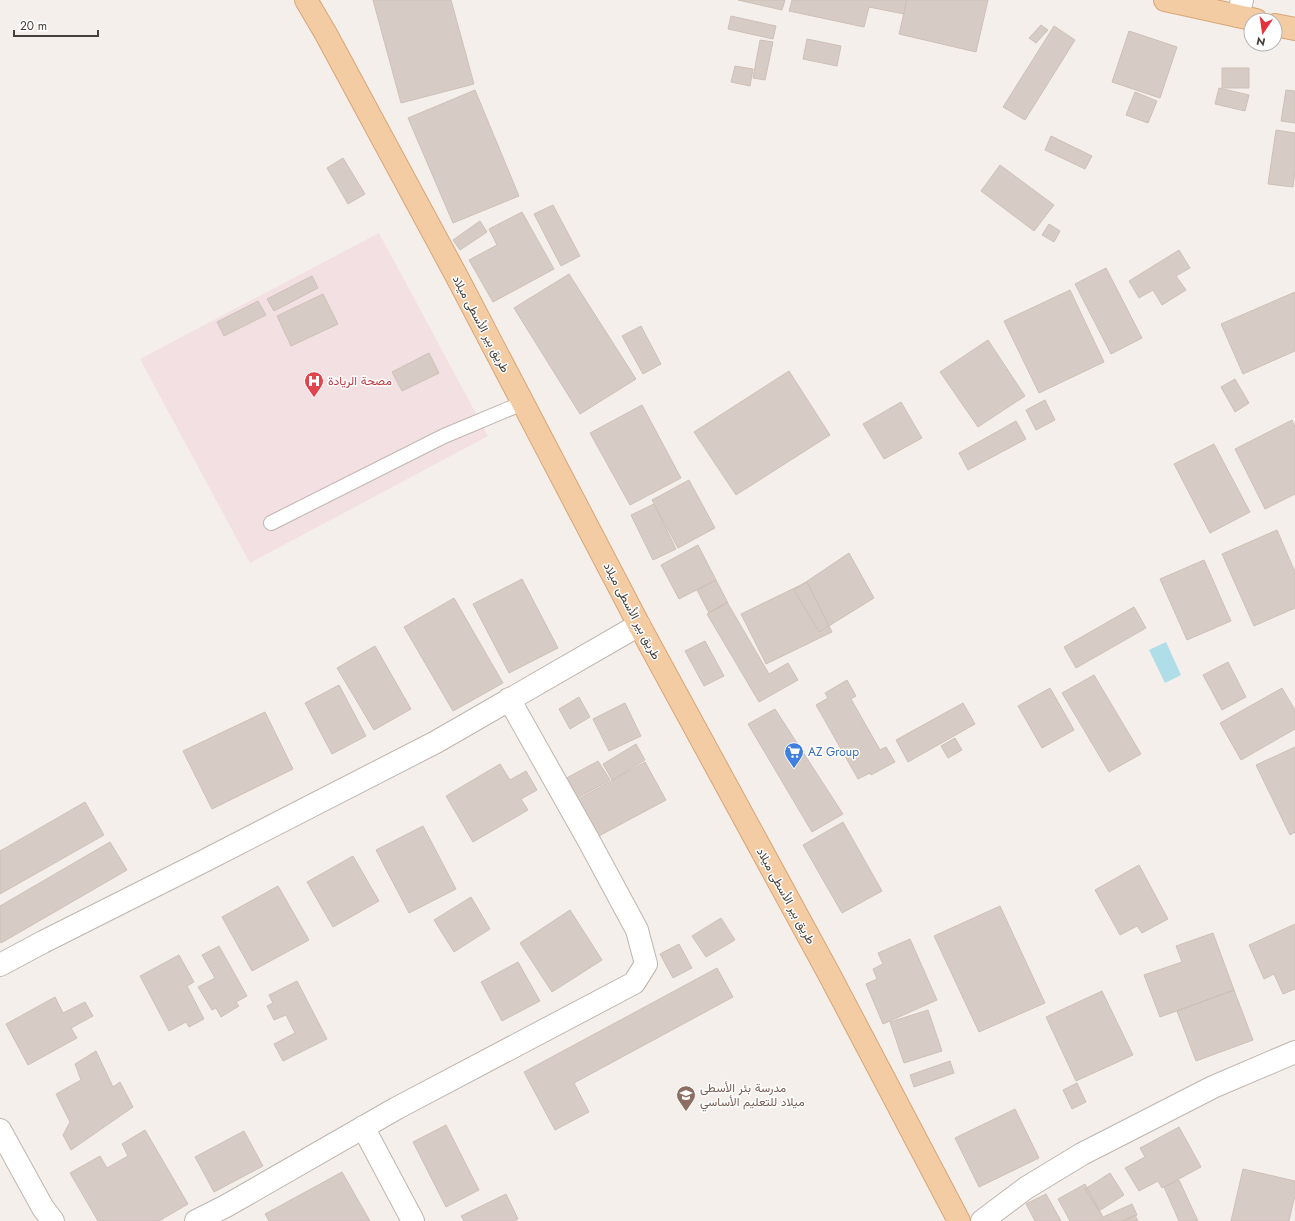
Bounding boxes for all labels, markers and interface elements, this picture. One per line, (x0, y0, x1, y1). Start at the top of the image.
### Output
scale bar (14, 12, 98, 38)
north arrow (1243, 12, 1283, 52)
text: 20 m (20, 17, 47, 35)
text: N (1255, 33, 1267, 51)
street label: طريق بير الأسطى ميلاد (448, 272, 514, 376)
hospital icon: مصحة الريادة (303, 370, 325, 398)
place label: مصحة الريادة (328, 372, 392, 390)
street label: طريق بير الأسطى ميلاد (599, 559, 665, 663)
supermarket icon: AZ Group (783, 741, 805, 769)
place label: AZ Group (808, 743, 859, 761)
street label: طريق بير الأسطى ميلاد (752, 844, 820, 948)
place label: مدرسة بئر الأسطى ميلاد للتعليم الأساسي (700, 1079, 805, 1112)
school or university icon: مدرسة بئر الأسطى ميلاد للتعليم الأساسي (675, 1084, 697, 1112)

